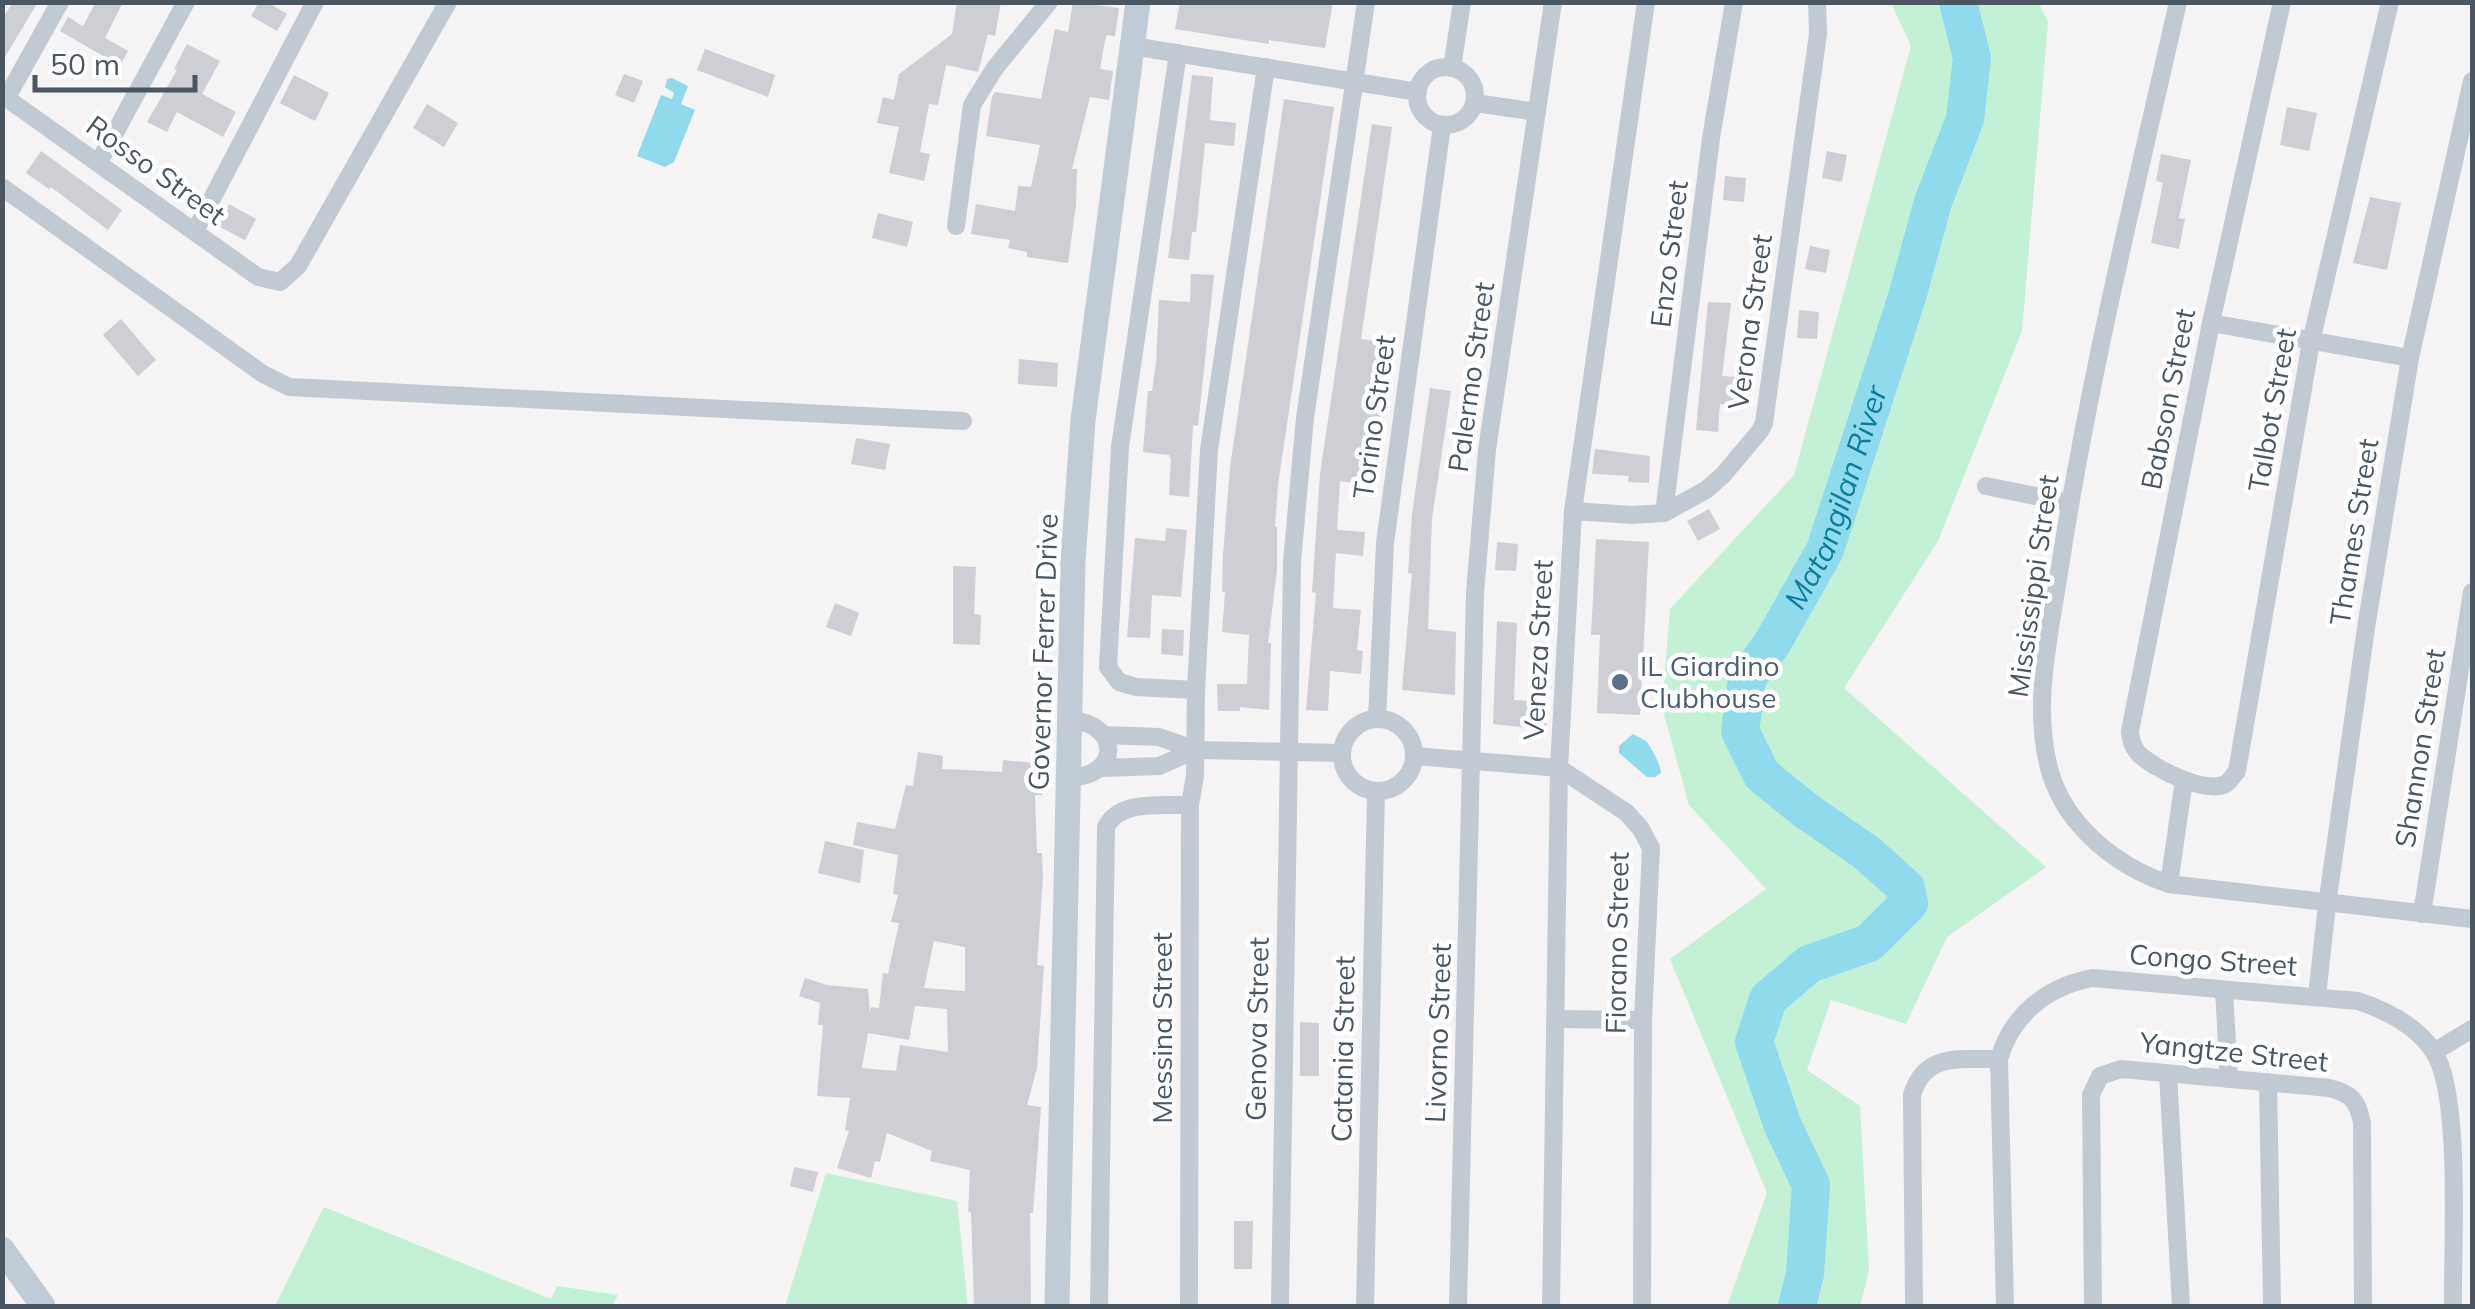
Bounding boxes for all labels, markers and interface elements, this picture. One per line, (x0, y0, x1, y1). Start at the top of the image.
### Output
scale bar (35, 30, 195, 92)
text: 50 m (50, 45, 120, 83)
street label: Rosso Street (80, 107, 233, 232)
street label: Enzo Street (1642, 178, 1695, 329)
street label: Verona Street (1720, 232, 1779, 412)
street label: Palermo Street (1440, 279, 1501, 474)
street label: Babson Street (2133, 305, 2202, 492)
street label: Talbot Street (2240, 325, 2303, 494)
street label: Torino Street (1345, 333, 1402, 501)
water label: Matangilan River (1776, 380, 1895, 615)
street label: Thames Street (2321, 436, 2386, 628)
street label: Mississippi Street (2000, 472, 2065, 700)
street label: Governor Ferrer Drive (1020, 513, 1065, 791)
street label: Veneza Street (1515, 559, 1560, 741)
street label: Shannon Street (2387, 646, 2453, 850)
place label: IL Giardino Clubhouse (1640, 648, 1780, 715)
marker: IL Giardino Clubhouse (1609, 671, 1631, 693)
street label: Fiorano Street (1597, 851, 1636, 1034)
street label: Messina Street (1144, 932, 1179, 1124)
street label: Genova Street (1237, 936, 1276, 1121)
street label: Congo Street (2128, 936, 2298, 983)
street label: Livorno Street (1417, 942, 1458, 1123)
street label: Catania Street (1323, 955, 1362, 1143)
street label: Yangtze Street (2137, 1024, 2330, 1079)

